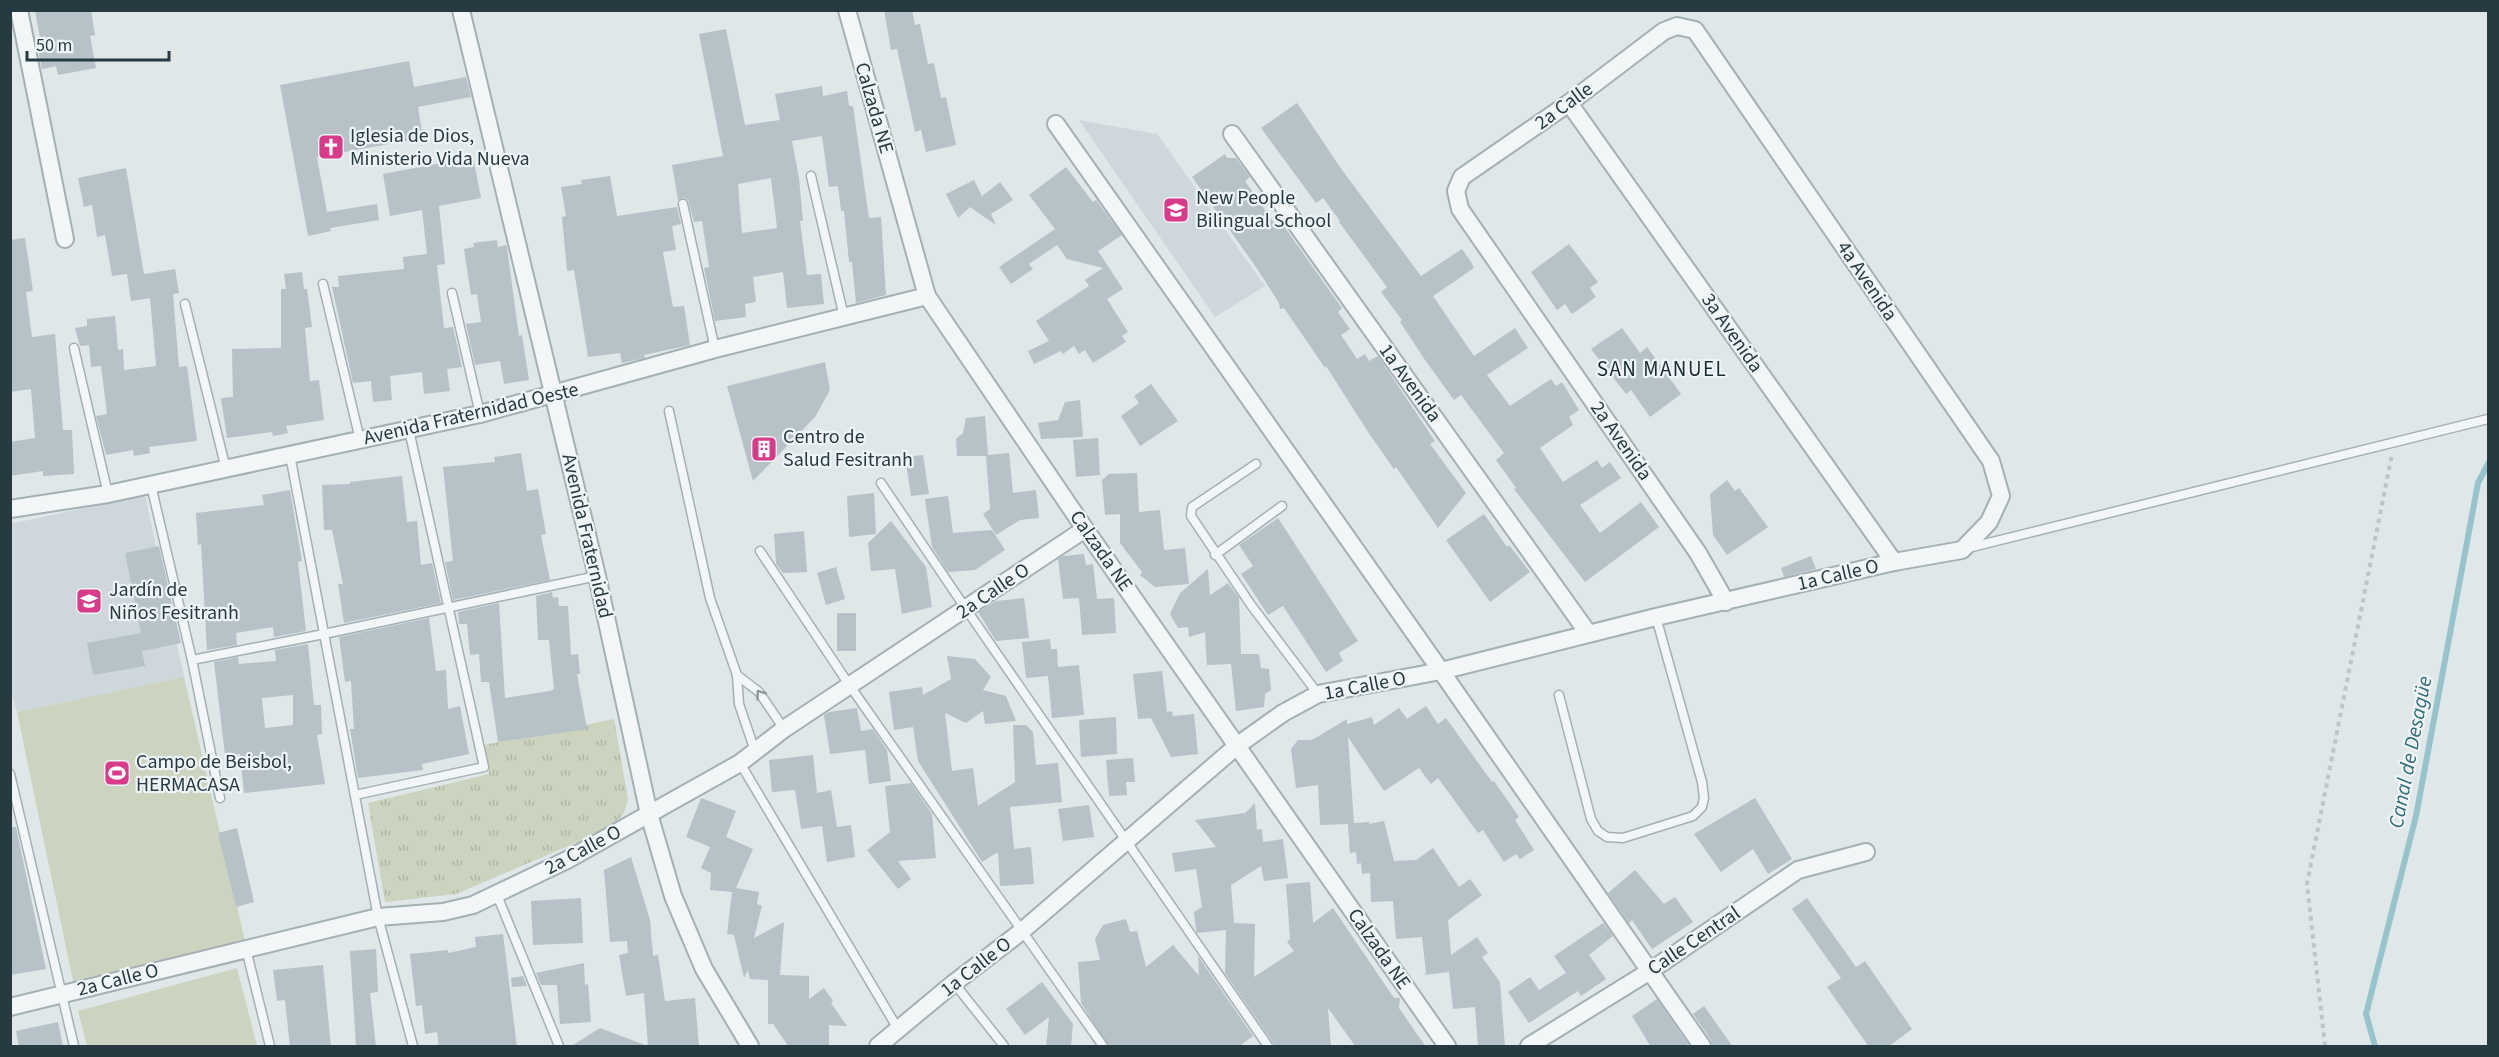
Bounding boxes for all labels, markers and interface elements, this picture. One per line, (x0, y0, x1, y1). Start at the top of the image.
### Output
scale bar (27, 24, 170, 62)
text: 50 m (36, 33, 72, 58)
street label: Calzada NE (848, 59, 900, 157)
street label: 2a Calle (1529, 75, 1599, 137)
place label: Iglesia de Dios, Ministerio Vida Nueva (350, 122, 530, 173)
church icon: Iglesia de Dios, Ministerio Vida Nueva (316, 132, 346, 162)
place label: New People Bilingual School (1196, 184, 1331, 235)
school or university icon: New People Bilingual School (1161, 195, 1191, 225)
street label: 4a Avenida (1830, 235, 1904, 327)
street label: 3a Avenida (1694, 288, 1770, 378)
street label: 1a Avenida (1372, 338, 1448, 428)
district label: SAN MANUEL (1597, 354, 1727, 384)
street label: Avenida Fraternidad Oeste (361, 376, 581, 452)
street label: 2a Avenida (1583, 396, 1659, 486)
place label: Centro de Salud Fesitranh (783, 423, 913, 474)
building icon: Centro de Salud Fesitranh (749, 434, 779, 464)
street label: Avenida Fraternidad (554, 451, 620, 621)
street label: Calzada NE (1063, 505, 1139, 597)
street label: 1a Calle O (1794, 552, 1882, 598)
street label: 2a Calle O (951, 556, 1035, 626)
place label: Jardín de Niños Fesitranh (109, 576, 239, 627)
school or university icon: Jardín de Niños Fesitranh (74, 586, 104, 616)
street label: 1a Calle O (1322, 664, 1408, 708)
water label: Canal de Desagüe (2381, 673, 2439, 831)
one-way arrow (756, 690, 767, 701)
place label: Campo de Beisbol, HERMACASA (136, 748, 292, 799)
sports icon: Campo de Beisbol, HERMACASA (102, 758, 132, 788)
street label: 2a Calle O (540, 818, 626, 882)
street label: Calle Central (1642, 900, 1746, 982)
street label: Calzada NE (1341, 903, 1417, 995)
street label: 1a Calle O (935, 930, 1017, 1004)
street label: 2a Calle O (74, 956, 162, 1004)

